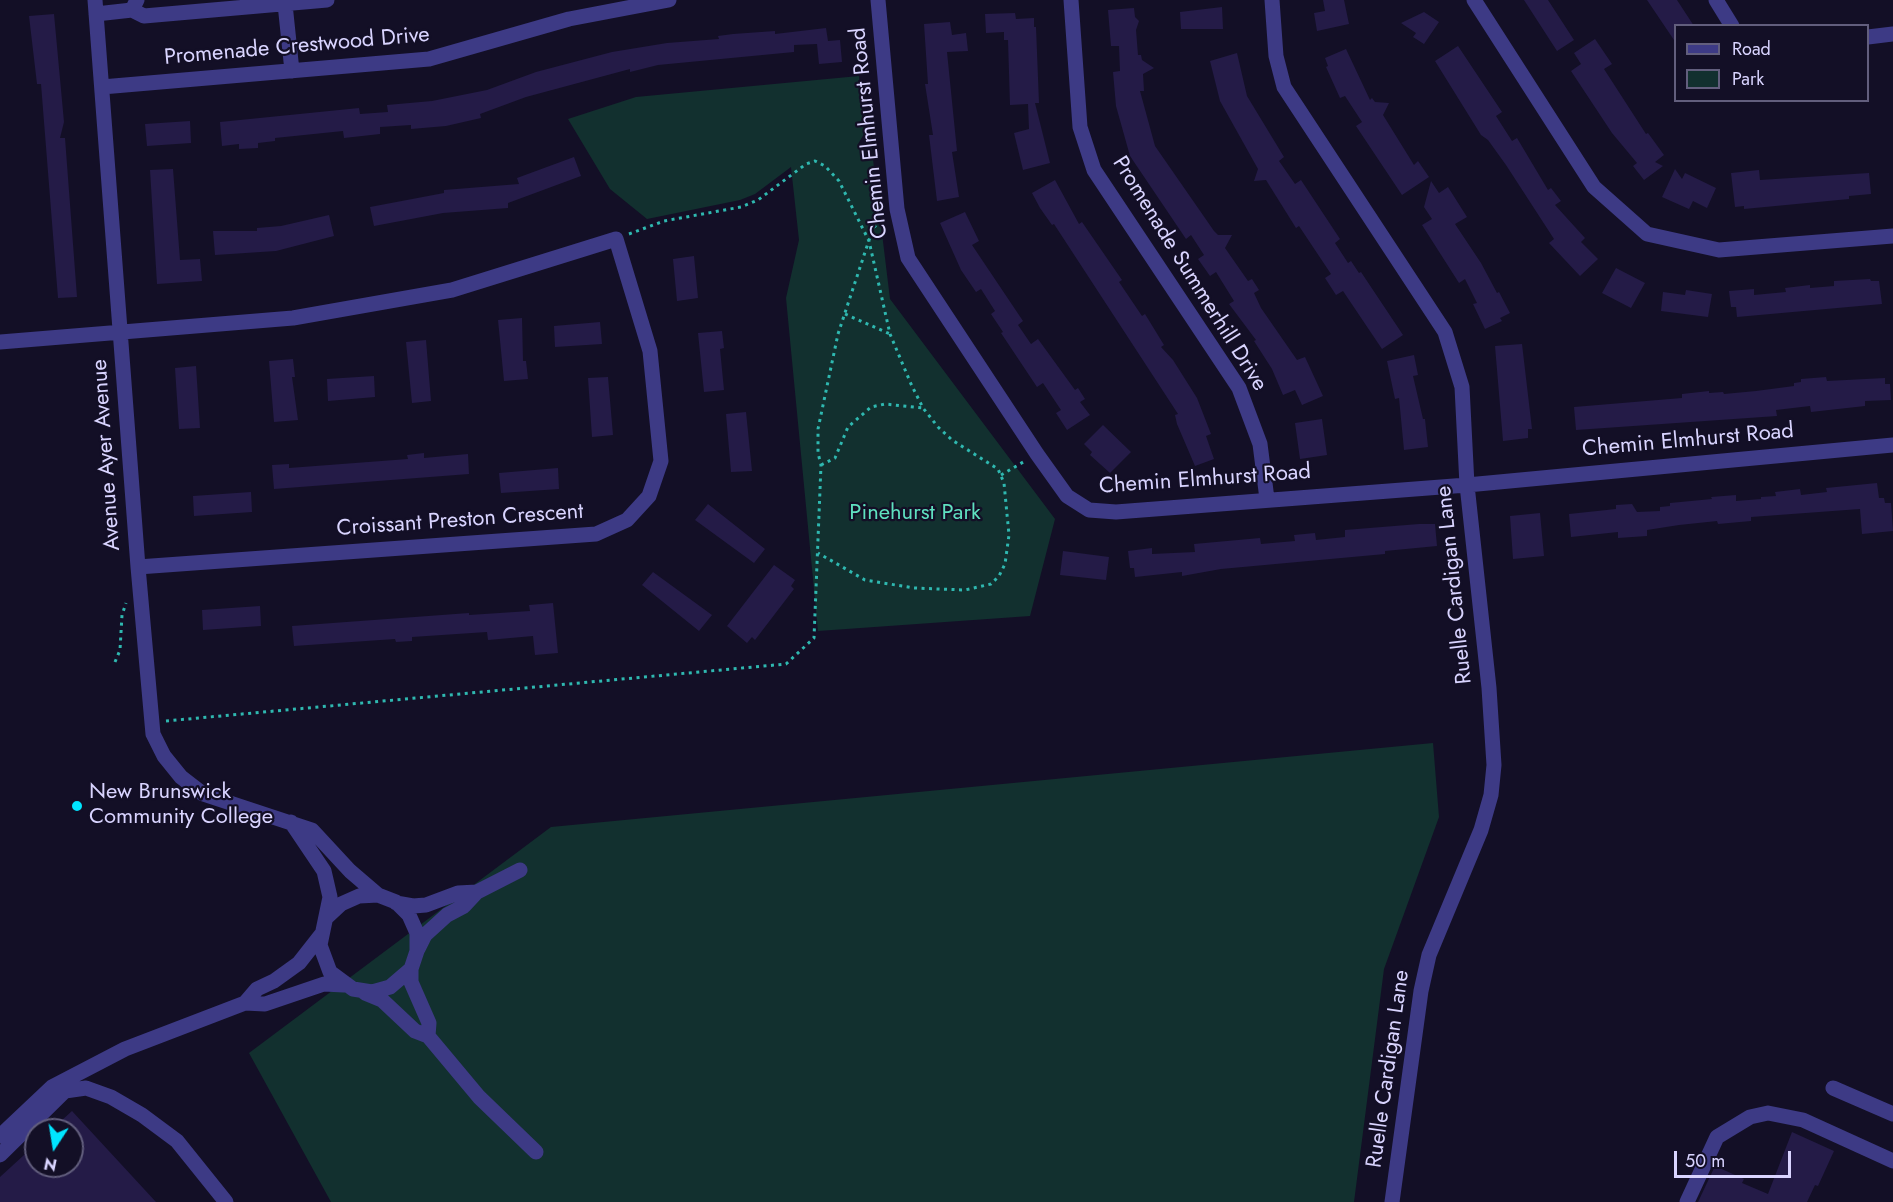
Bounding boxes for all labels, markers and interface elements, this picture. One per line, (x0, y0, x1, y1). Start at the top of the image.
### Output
street label: Promenade Crestwood Drive (163, 22, 431, 72)
legend (1674, 24, 1869, 102)
street label: Chemin Elmhurst Road (846, 26, 894, 240)
text: Road (1732, 36, 1771, 62)
text: Park (1732, 66, 1764, 92)
street label: Promenade Summerhill Drive (1106, 152, 1272, 396)
street label: Avenue Ayer Avenue (87, 358, 127, 552)
street label: Chemin Elmhurst Road (1581, 419, 1795, 463)
street label: Chemin Elmhurst Road (1098, 459, 1312, 501)
street label: Ruelle Cardigan Lane (1431, 484, 1479, 686)
street label: Croissant Preston Crescent (336, 499, 584, 543)
park label: Pinehurst Park (849, 501, 981, 527)
place label: New Brunswick Community College (89, 780, 273, 831)
marker: New Brunswick Community College (70, 799, 84, 813)
street label: Ruelle Cardigan Lane (1362, 968, 1416, 1170)
north arrow (24, 1118, 84, 1178)
scale bar (1677, 1139, 1794, 1177)
text: 50 m (1685, 1148, 1725, 1174)
text: N (42, 1152, 59, 1177)

